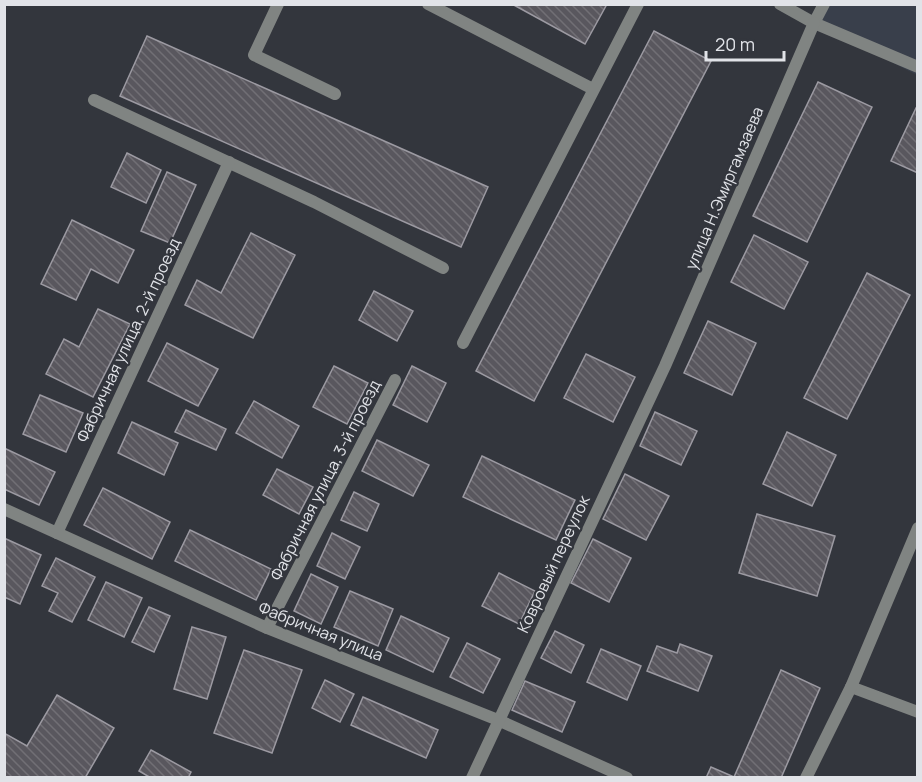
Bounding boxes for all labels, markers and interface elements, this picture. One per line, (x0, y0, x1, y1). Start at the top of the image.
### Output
scale bar (706, 24, 784, 62)
text: 20 m (715, 32, 755, 56)
street label: улица Н.Эмиргамзаева (680, 103, 768, 273)
street label: Фабричная улица, 2-й проезд (71, 234, 185, 446)
street label: Фабричная улица, 3-й проезд (265, 376, 386, 584)
street label: Ковровый переулок (511, 491, 595, 636)
street label: Фабричная улица (255, 596, 387, 666)

